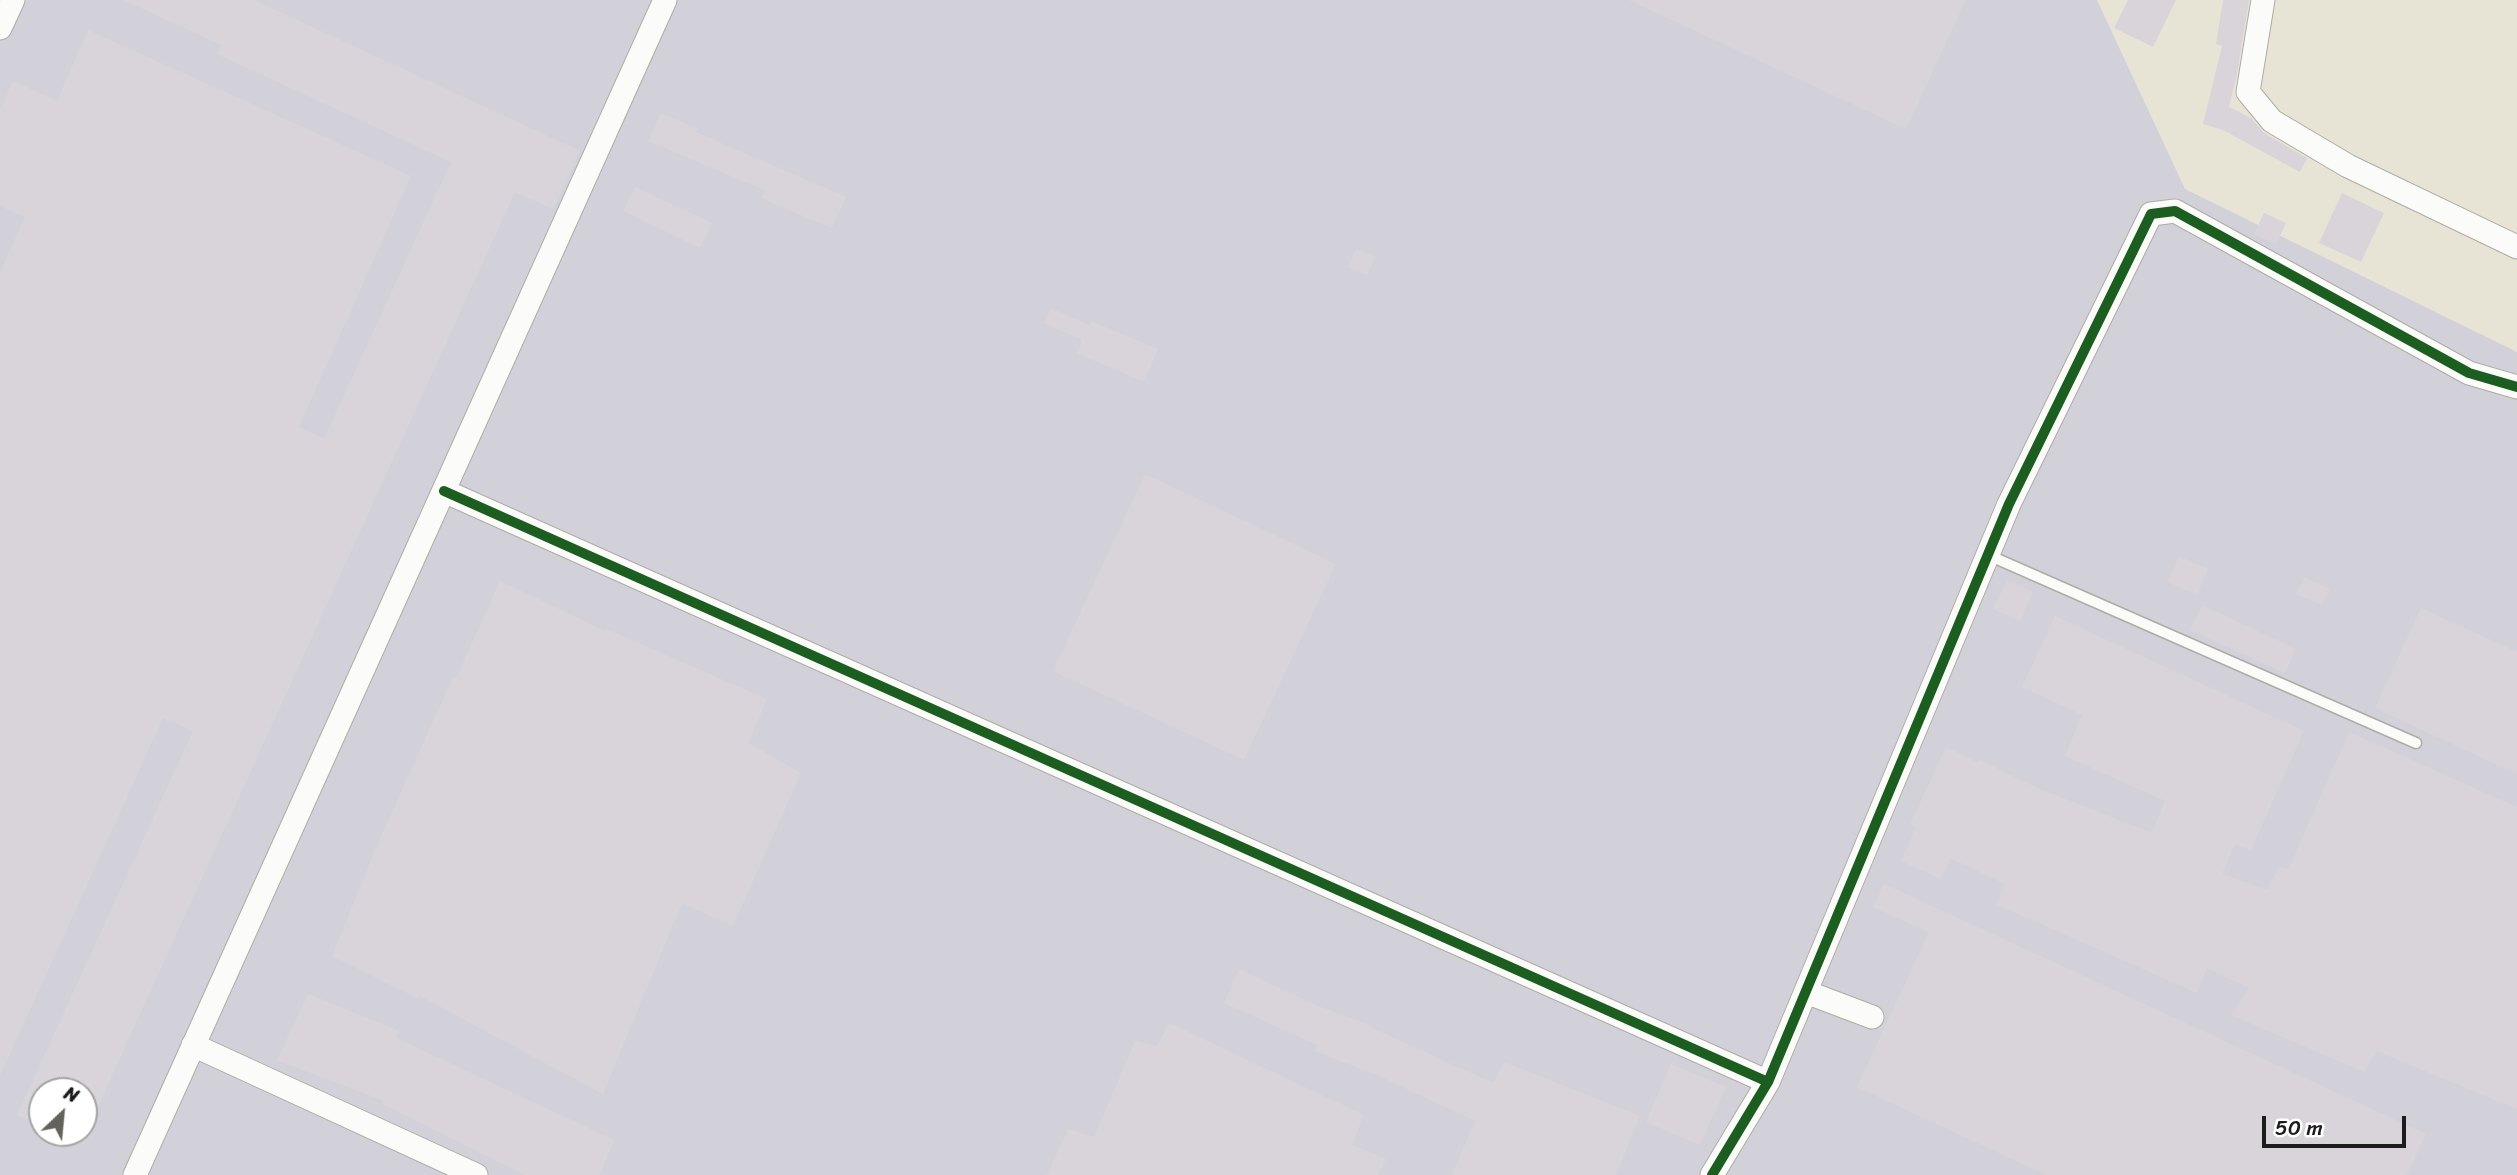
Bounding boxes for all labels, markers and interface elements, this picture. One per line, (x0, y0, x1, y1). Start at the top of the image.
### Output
north arrow (28, 1077, 98, 1147)
text: N (58, 1077, 85, 1112)
scale bar (2265, 1102, 2408, 1146)
text: 50 m (2275, 1109, 2323, 1147)

